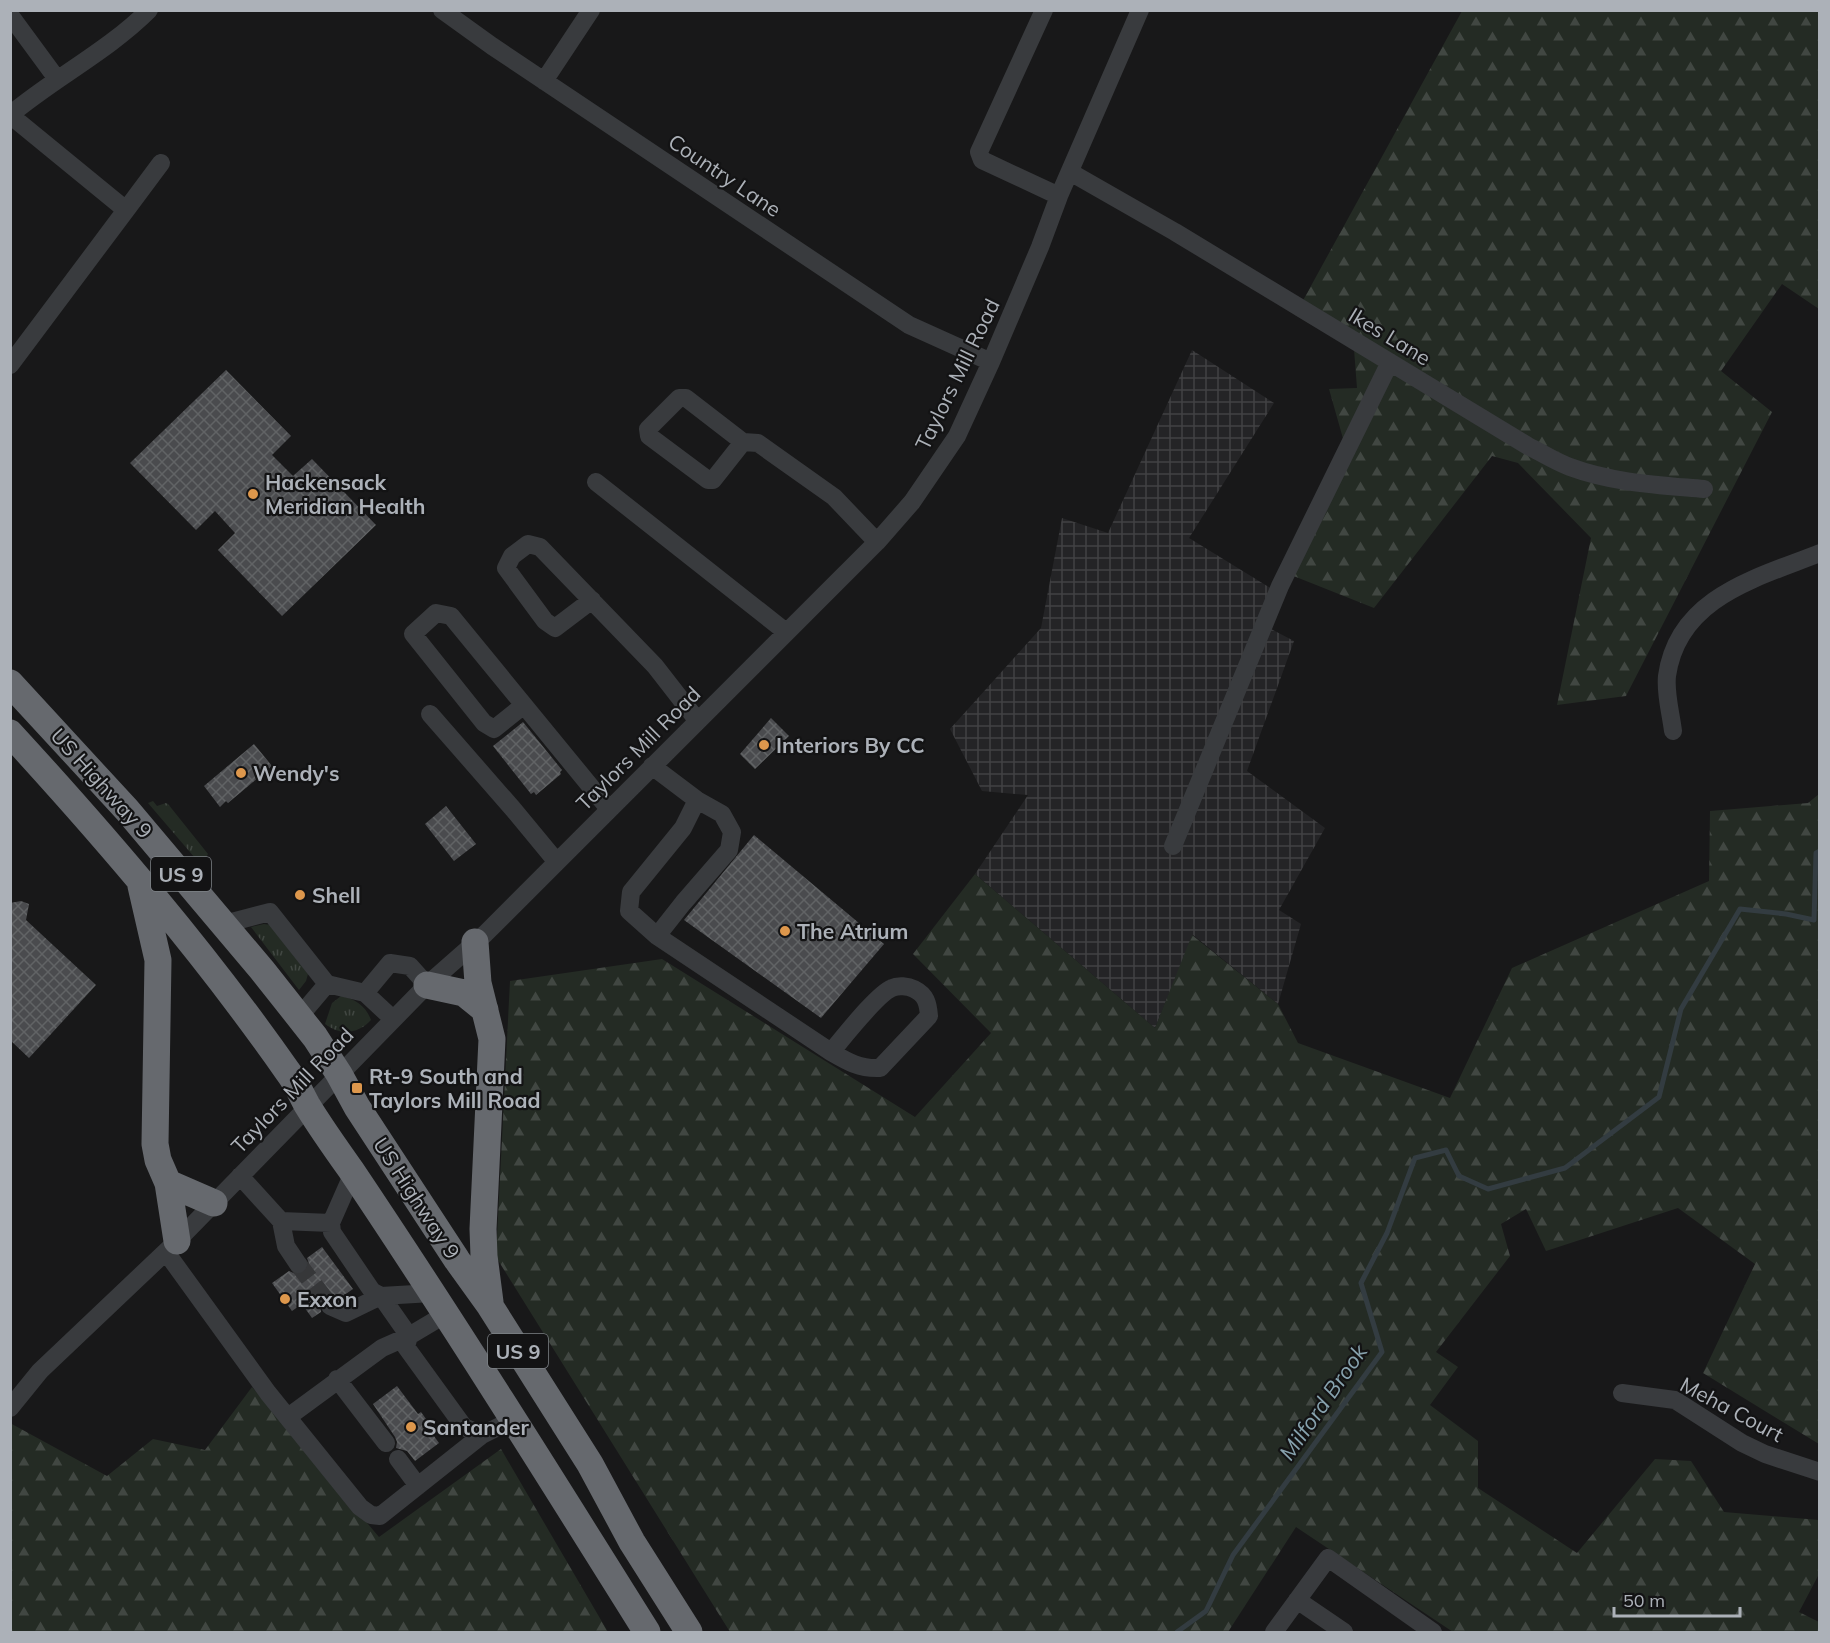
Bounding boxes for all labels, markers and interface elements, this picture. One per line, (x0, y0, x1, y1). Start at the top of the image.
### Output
street label: Country Lane (664, 128, 786, 222)
street label: Taylors Mill Road (909, 294, 1005, 454)
street label: Ikes Lane (1344, 301, 1436, 371)
place label: Hackensack Meridian Health (265, 469, 425, 519)
marker: Hackensack Meridian Health (246, 487, 260, 501)
street label: Taylors Mill Road (570, 680, 706, 816)
street label: US Highway 9 (46, 722, 158, 844)
place label: Interiors By CC (776, 732, 925, 758)
marker: Interiors By CC (757, 738, 771, 752)
place label: Wendy's (253, 760, 339, 786)
marker: Wendy's (234, 766, 248, 780)
road number: US 9 (151, 857, 211, 891)
place label: Shell (312, 882, 361, 908)
marker: Shell (293, 888, 307, 902)
place label: The Atrium (797, 918, 908, 944)
marker: The Atrium (778, 924, 792, 938)
street label: Taylors Mill Road (225, 1022, 359, 1158)
place label: Rt-9 South and Taylors Mill Road (369, 1063, 540, 1113)
marker: Rt-9 South and Taylors Mill Road (350, 1081, 364, 1095)
street label: US Highway 9 (368, 1132, 466, 1264)
place label: Exxon (297, 1286, 357, 1312)
marker: Exxon (278, 1292, 292, 1306)
road number: US 9 (488, 1334, 548, 1368)
water label: Milford Brook (1273, 1338, 1374, 1465)
street label: Meha Court (1676, 1371, 1788, 1447)
place label: Santander (423, 1414, 529, 1440)
marker: Santander (404, 1420, 418, 1434)
scale bar (1614, 1580, 1740, 1618)
text: 50 m (1623, 1589, 1665, 1612)

